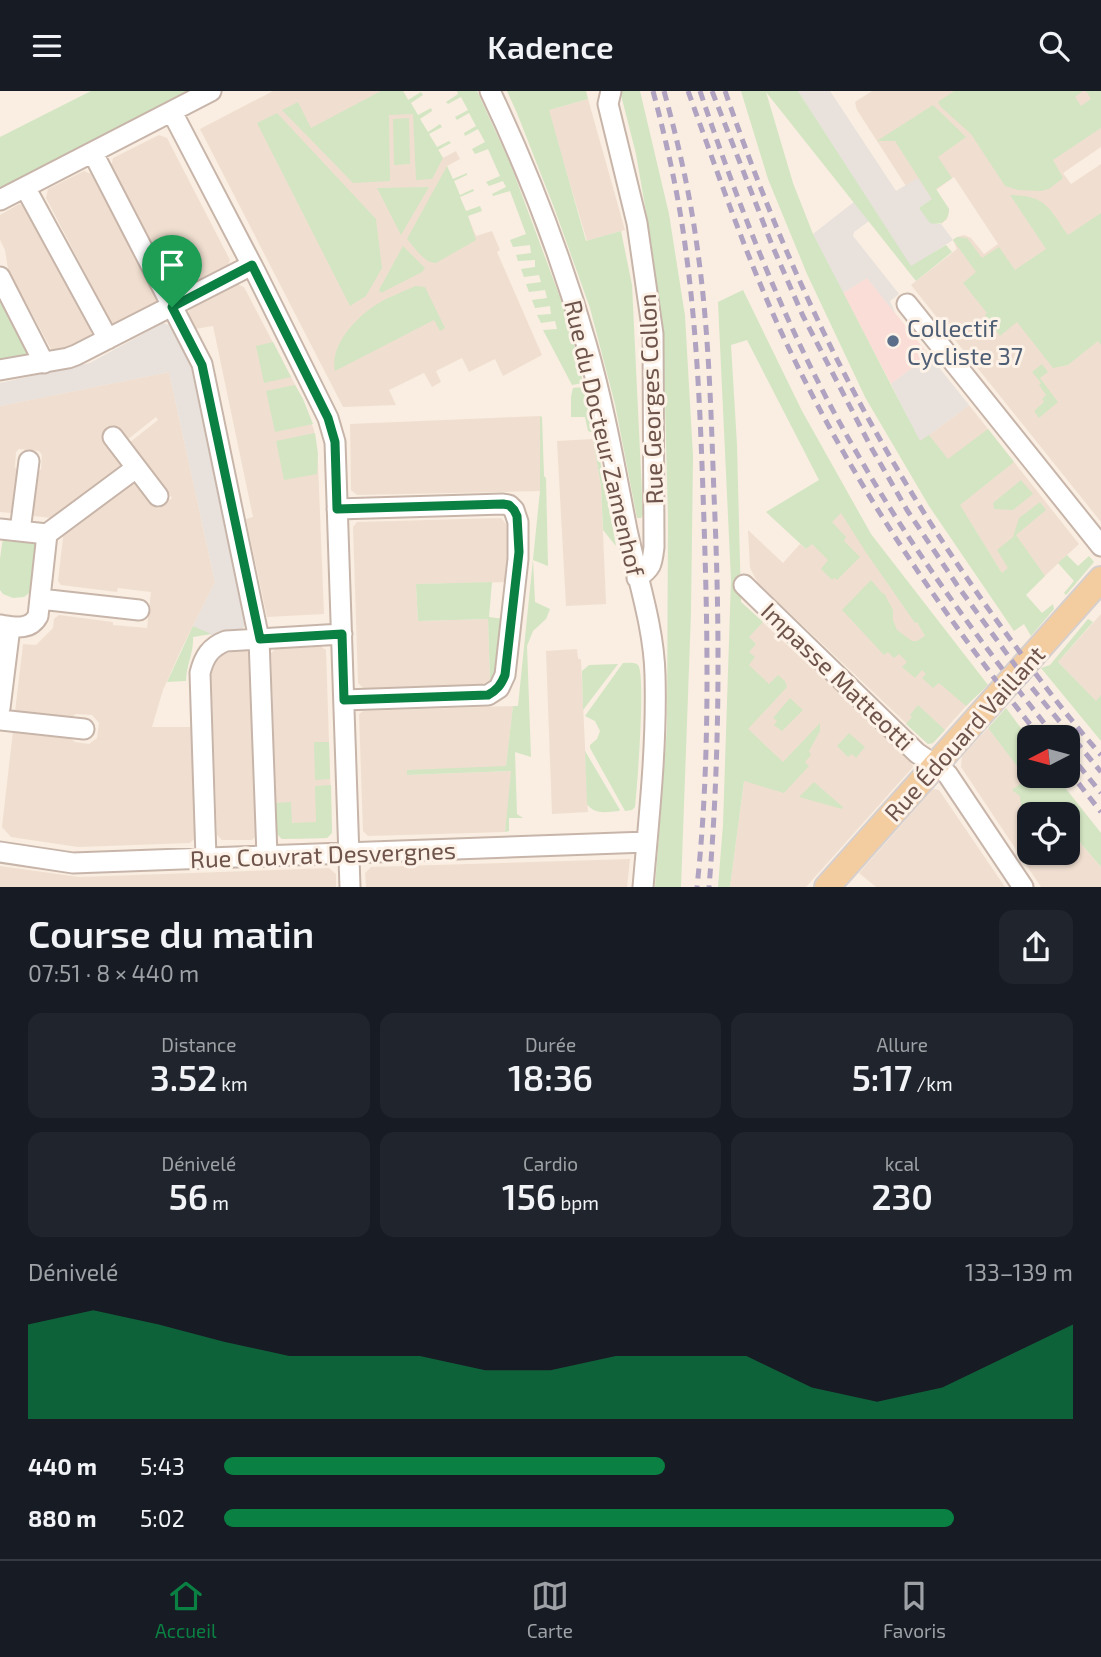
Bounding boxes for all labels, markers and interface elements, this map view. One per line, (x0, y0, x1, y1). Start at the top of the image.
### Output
icon: menu (28, 27, 66, 65)
text: Kadence (487, 27, 614, 65)
icon: search (1035, 27, 1073, 65)
pin (142, 235, 202, 307)
icon: arrive (153, 246, 191, 284)
street label: Rue Georges Collon (632, 293, 668, 505)
street label: Rue du Docteur Zamenhof (559, 297, 651, 580)
place label: Collectif Cycliste 37 (907, 313, 1023, 370)
marker: Collectif Cycliste 37 (885, 333, 901, 349)
street label: Impasse Matteotti (756, 596, 920, 756)
street label: Rue Édouard Vaillant (878, 639, 1050, 827)
north arrow (1017, 725, 1080, 787)
map controls (1017, 725, 1080, 865)
button: locate (1017, 802, 1080, 865)
street label: Rue Couvrat Desvergnes (190, 835, 456, 873)
text: Course du matin (28, 910, 314, 956)
button: share (999, 910, 1073, 984)
text: 07:51 · 8 × 440 m (28, 959, 199, 987)
text: Distance (161, 1033, 236, 1056)
text: Durée (525, 1033, 576, 1056)
text: Allure (876, 1033, 928, 1056)
text: 3.52 (150, 1056, 217, 1098)
text: 18:36 (508, 1056, 593, 1098)
text: 5:17 (852, 1056, 912, 1098)
text: km (217, 1072, 248, 1095)
text: /km (912, 1072, 953, 1095)
text: Dénivelé (162, 1152, 236, 1175)
text: Cardio (523, 1152, 578, 1175)
text: kcal (885, 1152, 920, 1175)
text: 56 (169, 1175, 208, 1217)
text: 156 (502, 1175, 556, 1217)
text: 230 (871, 1175, 933, 1217)
text: m (208, 1191, 229, 1214)
text: bpm (556, 1191, 599, 1214)
text: Dénivelé (28, 1258, 118, 1286)
text: 133–139 m (965, 1258, 1073, 1286)
text: 440 m (28, 1452, 97, 1480)
text: 5:43 (140, 1452, 185, 1480)
text: 880 m (28, 1504, 96, 1532)
text: 5:02 (140, 1504, 185, 1532)
tab: Accueil (155, 1577, 217, 1642)
tab: Carte (527, 1577, 573, 1642)
tab: Favoris (883, 1577, 946, 1642)

